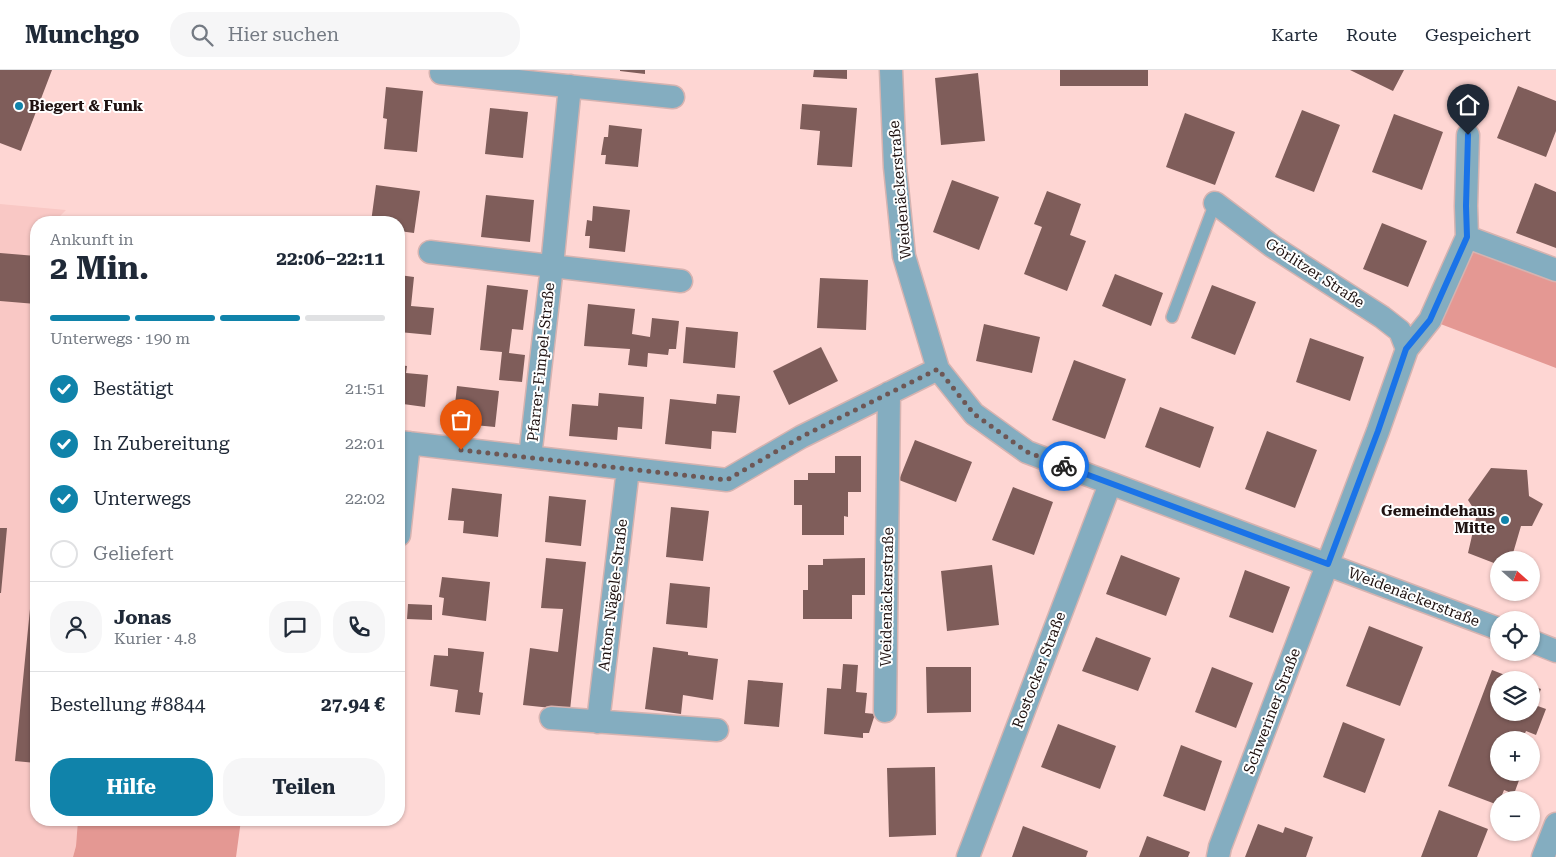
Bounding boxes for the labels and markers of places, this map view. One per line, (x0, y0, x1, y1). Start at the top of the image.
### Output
pin (1447, 84, 1489, 135)
place label: Biegert & Funk (29, 97, 144, 115)
marker: Biegert & Funk (13, 100, 25, 112)
pin (440, 399, 482, 450)
place label: Gemeindehaus Mitte (1381, 502, 1495, 537)
marker: Gemeindehaus Mitte (1499, 514, 1511, 526)

